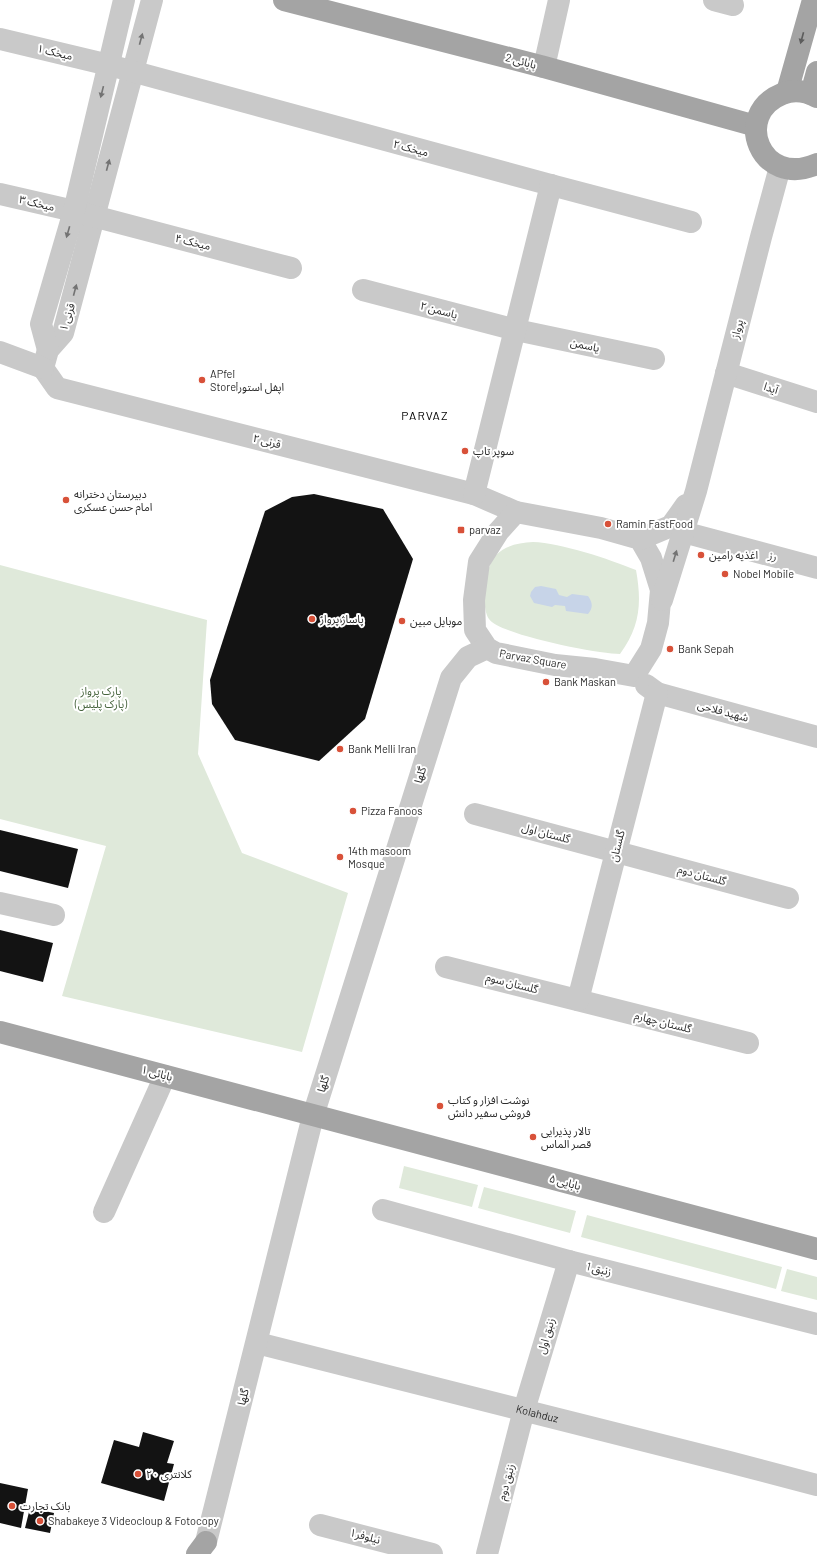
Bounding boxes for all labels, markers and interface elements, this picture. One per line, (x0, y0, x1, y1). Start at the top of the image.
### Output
one-way arrow (799, 32, 805, 44)
one-way arrow (138, 33, 144, 45)
street label: میخک ۱ (36, 41, 74, 63)
street label: بابائی 2 (504, 50, 538, 72)
one-way arrow (99, 86, 105, 99)
street label: میخک ۲ (392, 137, 430, 160)
one-way arrow (105, 159, 111, 171)
street label: میخک ۳ (18, 192, 56, 214)
one-way arrow (64, 226, 70, 238)
street label: میخک ۴ (174, 231, 212, 253)
one-way arrow (72, 284, 78, 296)
street label: یاسمن ۲ (419, 298, 459, 322)
street label: قرنی ۱ (56, 301, 78, 333)
street label: پرواز (728, 318, 747, 341)
street label: یاسمن (569, 335, 601, 355)
place label: APfel Store|اپفل استور (210, 367, 284, 395)
marker: APfel Store|اپفل استور (197, 375, 207, 385)
street label: آیدا (762, 379, 781, 397)
district label: PARVAZ (401, 408, 449, 422)
street label: قرنی ۲ (251, 431, 283, 451)
place label: سوپر تاپ (473, 444, 514, 459)
marker: سوپر تاپ (460, 446, 470, 456)
place label: دبیرستان دخترانه امام حسن عسکری (74, 487, 152, 515)
marker: دبیرستان دخترانه امام حسن عسکری (61, 495, 71, 505)
place label: Ramin FastFood (616, 517, 693, 530)
marker: Ramin FastFood (603, 519, 613, 529)
place label: parvaz (469, 523, 501, 536)
marker: parvaz (456, 525, 466, 535)
place label: اغذیه رامین (709, 548, 758, 562)
street label: رز (766, 548, 779, 564)
one-way arrow (673, 550, 679, 562)
marker: اغذیه رامین (696, 550, 706, 560)
place label: Nobel Mobile (733, 567, 794, 580)
marker: Nobel Mobile (720, 569, 730, 579)
place label: پاساژ پرواز (319, 612, 364, 627)
marker: پاساژ پرواز (307, 614, 317, 624)
place label: موبایل مبین (410, 614, 463, 628)
marker: موبایل مبین (397, 616, 407, 626)
place label: Bank Sepah (678, 642, 734, 655)
marker: Bank Sepah (665, 644, 675, 654)
street label: Parvaz Square (498, 646, 568, 671)
place label: Bank Maskan (554, 675, 616, 688)
marker: Bank Maskan (541, 677, 551, 687)
park label: پارک پرواز (پارک پلیس) (74, 684, 127, 712)
street label: شهید فلاحی (696, 697, 750, 725)
place label: Bank Melli Iran (348, 742, 416, 755)
marker: Bank Melli Iran (335, 744, 345, 754)
street label: گلها (411, 765, 428, 785)
place label: Pizza Fanoos (361, 804, 423, 817)
marker: Pizza Fanoos (348, 806, 358, 816)
street label: گلستان اول (520, 820, 572, 846)
street label: گلستان (606, 828, 628, 863)
place label: 14th masoom Mosque (348, 844, 411, 870)
marker: 14th masoom Mosque (335, 852, 345, 862)
street label: گلستان دوم (676, 862, 728, 889)
street label: گلستان سوم (484, 970, 540, 997)
street label: گلستان چهارم (633, 1008, 693, 1037)
street label: بابائی ۱ (140, 1062, 174, 1084)
street label: گلها (314, 1074, 331, 1094)
place label: نوشت افزار و کتاب فروشی سفیر دانش (448, 1093, 531, 1120)
marker: نوشت افزار و کتاب فروشی سفیر دانش (435, 1101, 445, 1111)
place label: تالار پذیرایی قصر الماس (541, 1124, 591, 1151)
marker: تالار پذیرایی قصر الماس (528, 1132, 538, 1142)
street label: ۵ بابایی (548, 1171, 582, 1193)
street label: زنبق 1 (585, 1259, 613, 1279)
street label: زنبق اول (534, 1316, 558, 1356)
street label: گلها (234, 1387, 251, 1407)
street label: Kolahduz (515, 1402, 560, 1425)
street label: زنبق دوم (494, 1462, 519, 1502)
place label: کلانتری ۲۰ (146, 1467, 192, 1481)
marker: کلانتری ۲۰ (133, 1469, 143, 1479)
place label: بانک تجارت (20, 1499, 71, 1513)
marker: بانک تجارت (7, 1501, 17, 1511)
place label: Shabakeye 3 Videocloup & Fotocopy (48, 1514, 219, 1527)
marker: Shabakeye 3 Videocloup & Fotocopy (35, 1516, 45, 1526)
street label: نیلوفر۱ (348, 1525, 382, 1547)

